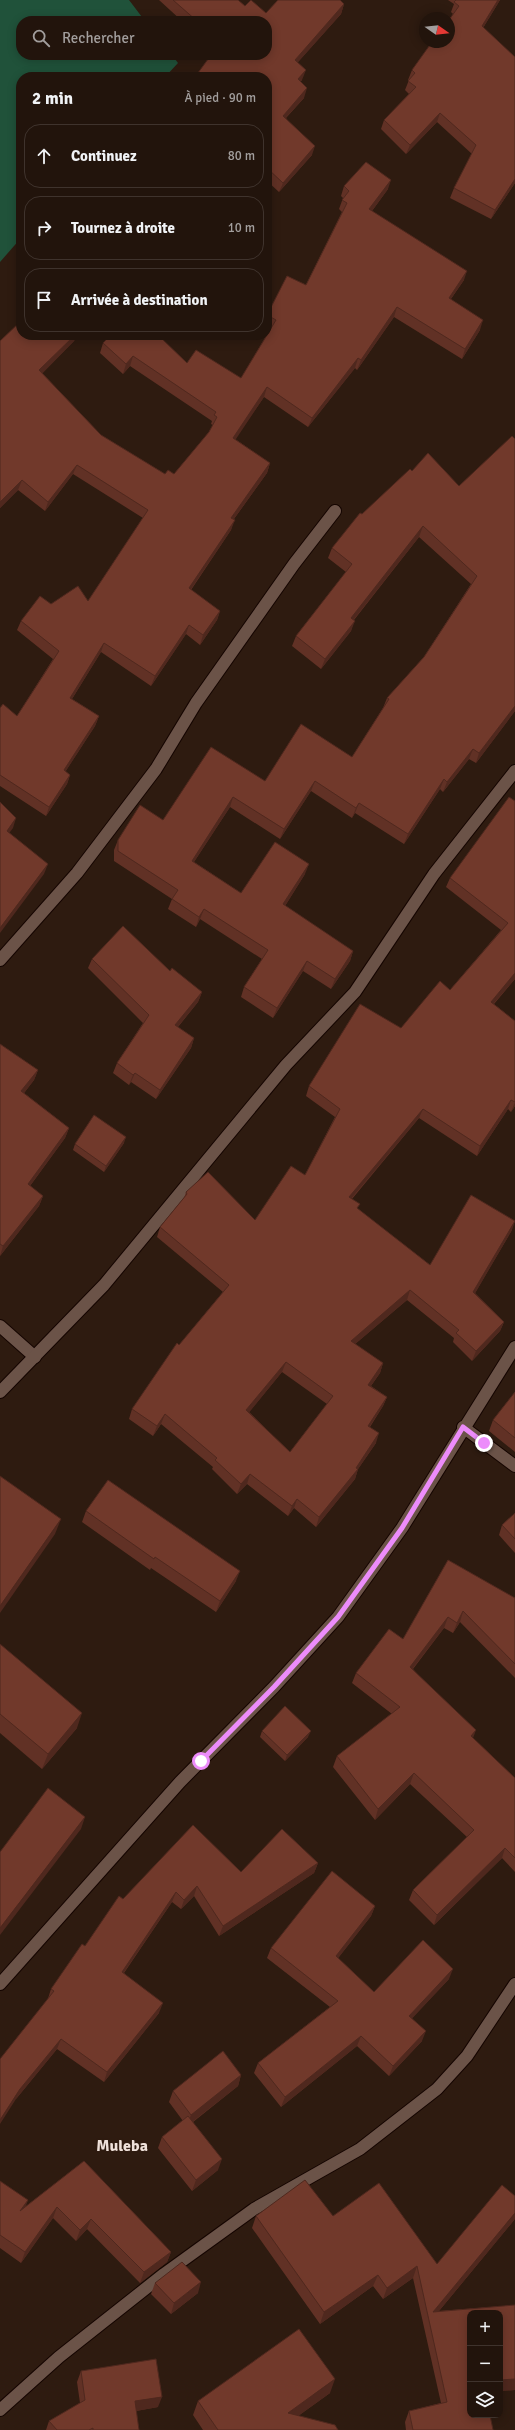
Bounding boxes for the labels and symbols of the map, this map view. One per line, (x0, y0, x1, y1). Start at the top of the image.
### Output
north arrow (419, 12, 455, 48)
route end (475, 1434, 493, 1452)
route start (192, 1752, 210, 1770)
district label: Muleba (96, 2136, 148, 2156)

